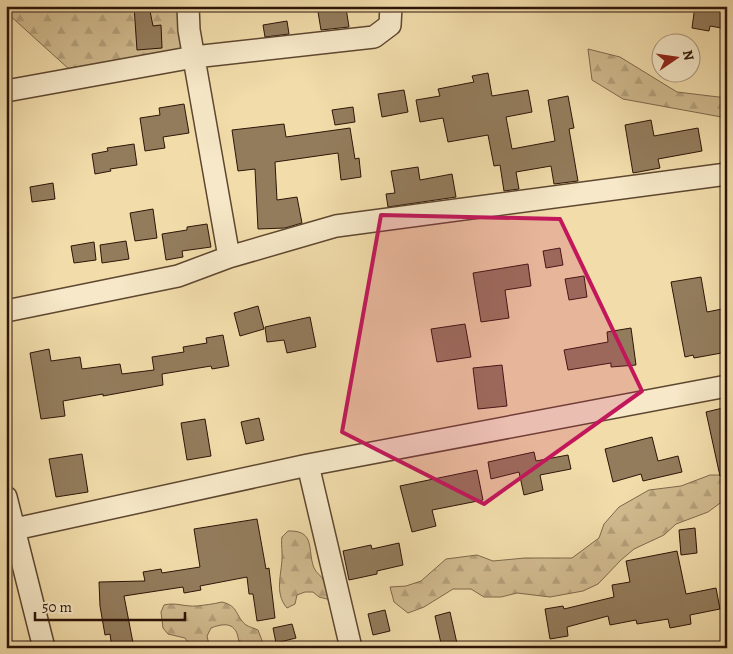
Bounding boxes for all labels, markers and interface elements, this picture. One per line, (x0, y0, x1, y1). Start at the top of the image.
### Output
north arrow (650, 32, 700, 82)
text: N (678, 48, 699, 62)
scale bar (35, 589, 185, 621)
text: 50 m (42, 597, 72, 617)

